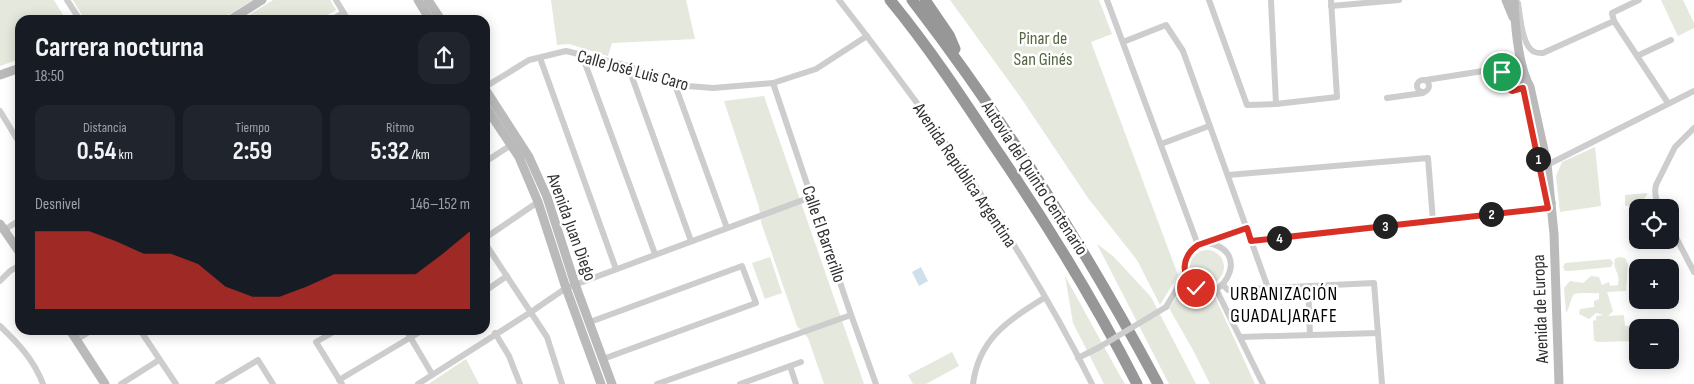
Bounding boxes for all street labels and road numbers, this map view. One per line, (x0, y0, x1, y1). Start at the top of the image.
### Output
street label: Calle José Luis Caro (575, 46, 691, 95)
street label: Autovía del Quinto Centenario (976, 97, 1092, 259)
street label: Avenida República Argentina (908, 98, 1021, 252)
street label: Avenida Juan Diego (542, 170, 601, 284)
street label: Calle El Barrerillo (797, 183, 850, 285)
street label: Avenida de Europa (1528, 254, 1553, 365)

